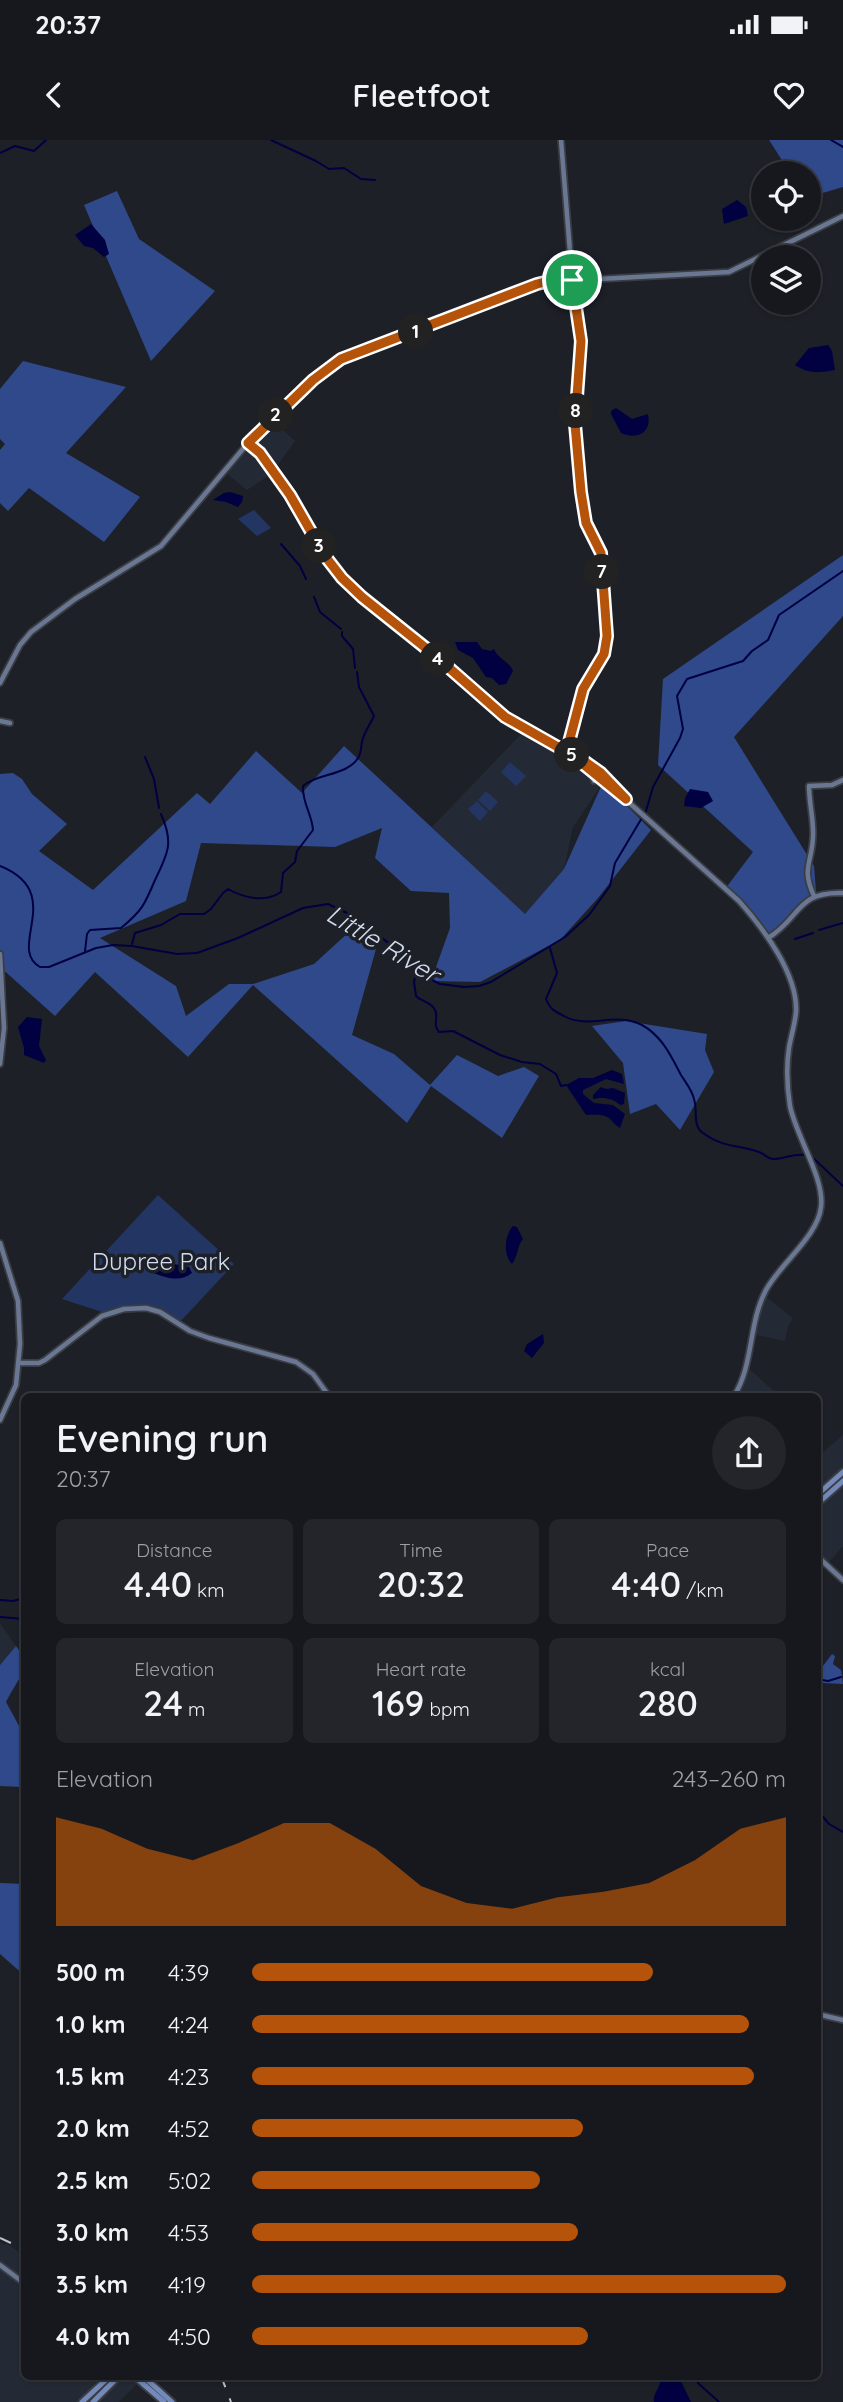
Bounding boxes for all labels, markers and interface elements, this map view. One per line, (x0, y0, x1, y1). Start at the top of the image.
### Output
text: 20:37 (35, 8, 101, 41)
text: Fleetfoot (352, 75, 491, 115)
icon: back (35, 76, 73, 114)
icon: heart (770, 76, 808, 114)
map controls (751, 161, 821, 315)
button: locate (751, 161, 821, 231)
button: layers (751, 245, 821, 315)
pin (542, 250, 602, 310)
icon: arrive (553, 261, 591, 299)
pin: 1 (398, 314, 434, 350)
text: 1 (412, 319, 419, 343)
pin: 8 (558, 394, 594, 428)
pin: 2 (258, 398, 294, 432)
text: 8 (570, 398, 581, 422)
text: 2 (270, 402, 281, 426)
pin: 3 (302, 528, 336, 564)
text: 3 (313, 533, 324, 557)
pin: 7 (584, 554, 620, 590)
text: 7 (596, 559, 607, 583)
pin: 4 (420, 642, 456, 676)
text: 4 (432, 646, 443, 670)
pin: 5 (554, 738, 590, 772)
text: 5 (566, 742, 577, 766)
water label: Little River (321, 897, 448, 992)
park label: Dupree Park (92, 1246, 230, 1276)
text: Evening run (56, 1414, 269, 1462)
button: share (712, 1416, 786, 1490)
text: 20:37 (56, 1464, 111, 1493)
text: Distance (136, 1538, 212, 1562)
text: Time (399, 1538, 443, 1562)
text: Pace (646, 1538, 689, 1562)
text: 4.40 (124, 1562, 192, 1606)
text: 20:32 (377, 1562, 465, 1606)
text: 4:40 (612, 1562, 681, 1606)
text: km (192, 1578, 225, 1602)
text: /km (681, 1578, 724, 1602)
text: Elevation (134, 1657, 214, 1681)
text: Heart rate (376, 1657, 466, 1681)
text: kcal (650, 1657, 685, 1681)
text: 24 (143, 1681, 183, 1725)
text: 169 (372, 1681, 424, 1725)
text: 280 (638, 1681, 698, 1725)
text: m (183, 1697, 205, 1721)
text: bpm (424, 1697, 470, 1721)
text: Elevation (56, 1764, 153, 1793)
text: 243–260 m (672, 1764, 786, 1793)
text: 500 m (56, 1958, 125, 1987)
text: 4:39 (168, 1958, 209, 1987)
text: 1.0 km (56, 2010, 126, 2039)
text: 4:24 (168, 2010, 209, 2039)
text: 1.5 km (56, 2062, 125, 2091)
text: 4:23 (168, 2062, 209, 2091)
text: 2.0 km (56, 2114, 130, 2143)
text: 4:52 (168, 2114, 210, 2143)
text: 2.5 km (56, 2166, 129, 2195)
text: 5:02 (168, 2166, 211, 2195)
text: 3.0 km (56, 2218, 129, 2247)
text: 4:53 (168, 2218, 209, 2247)
text: 3.5 km (56, 2270, 128, 2299)
text: 4:19 (168, 2270, 206, 2299)
text: 4.0 km (56, 2322, 130, 2351)
text: 4:50 (168, 2322, 211, 2351)

